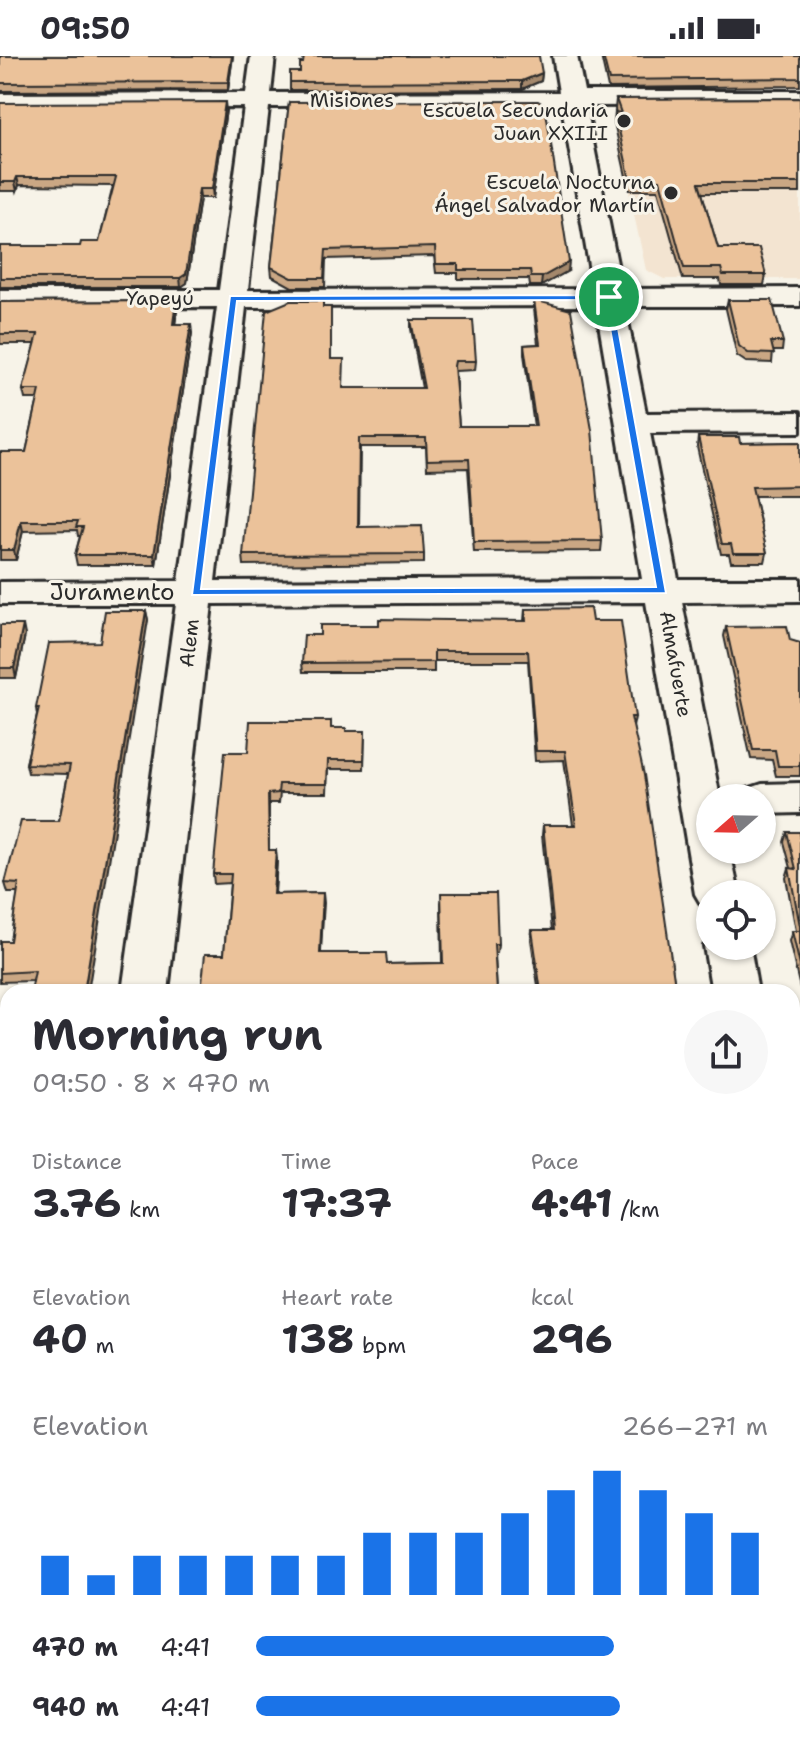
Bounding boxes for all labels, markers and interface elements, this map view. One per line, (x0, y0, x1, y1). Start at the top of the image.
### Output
text: 09:50 (40, 8, 131, 49)
street label: Misiones (310, 87, 394, 113)
place label: Escuela Secundaria Juan XXIII (423, 97, 609, 146)
marker: Escuela Secundaria Juan XXIII (615, 112, 633, 130)
place label: Escuela Nocturna Ángel Salvador Martín (434, 169, 656, 218)
marker: Escuela Nocturna Ángel Salvador Martín (662, 184, 680, 202)
pin (575, 263, 643, 331)
icon: arrive (587, 275, 631, 319)
street label: Yapeyú (126, 285, 194, 311)
street label: Juramento (49, 576, 175, 608)
street label: Almafuerte (654, 609, 698, 719)
street label: Alem (173, 617, 205, 669)
north arrow (696, 784, 776, 864)
map controls (696, 784, 776, 960)
button: locate (696, 880, 776, 960)
text: Morning run (32, 1005, 323, 1064)
button: share (684, 1010, 768, 1094)
text: 09:50 · 8 × 470 m (32, 1065, 270, 1100)
text: Distance (32, 1147, 122, 1176)
text: Time (281, 1147, 332, 1176)
text: Pace (531, 1147, 579, 1176)
text: 3.76 (32, 1176, 122, 1230)
text: 17:37 (281, 1176, 392, 1230)
text: 4:41 (531, 1176, 613, 1230)
text: km (122, 1195, 160, 1224)
text: /km (613, 1195, 660, 1224)
text: Elevation (32, 1283, 130, 1312)
text: Heart rate (281, 1283, 393, 1312)
text: kcal (531, 1283, 573, 1312)
text: 40 (32, 1312, 88, 1366)
text: 138 (281, 1312, 355, 1366)
text: 296 (531, 1312, 613, 1366)
text: m (88, 1331, 114, 1360)
text: bpm (355, 1331, 406, 1360)
text: Elevation (32, 1408, 148, 1443)
text: 266–271 m (622, 1408, 768, 1443)
text: 470 m (32, 1629, 118, 1664)
text: 4:41 (160, 1629, 211, 1664)
text: 940 m (32, 1689, 119, 1724)
text: 4:41 (160, 1689, 211, 1724)

